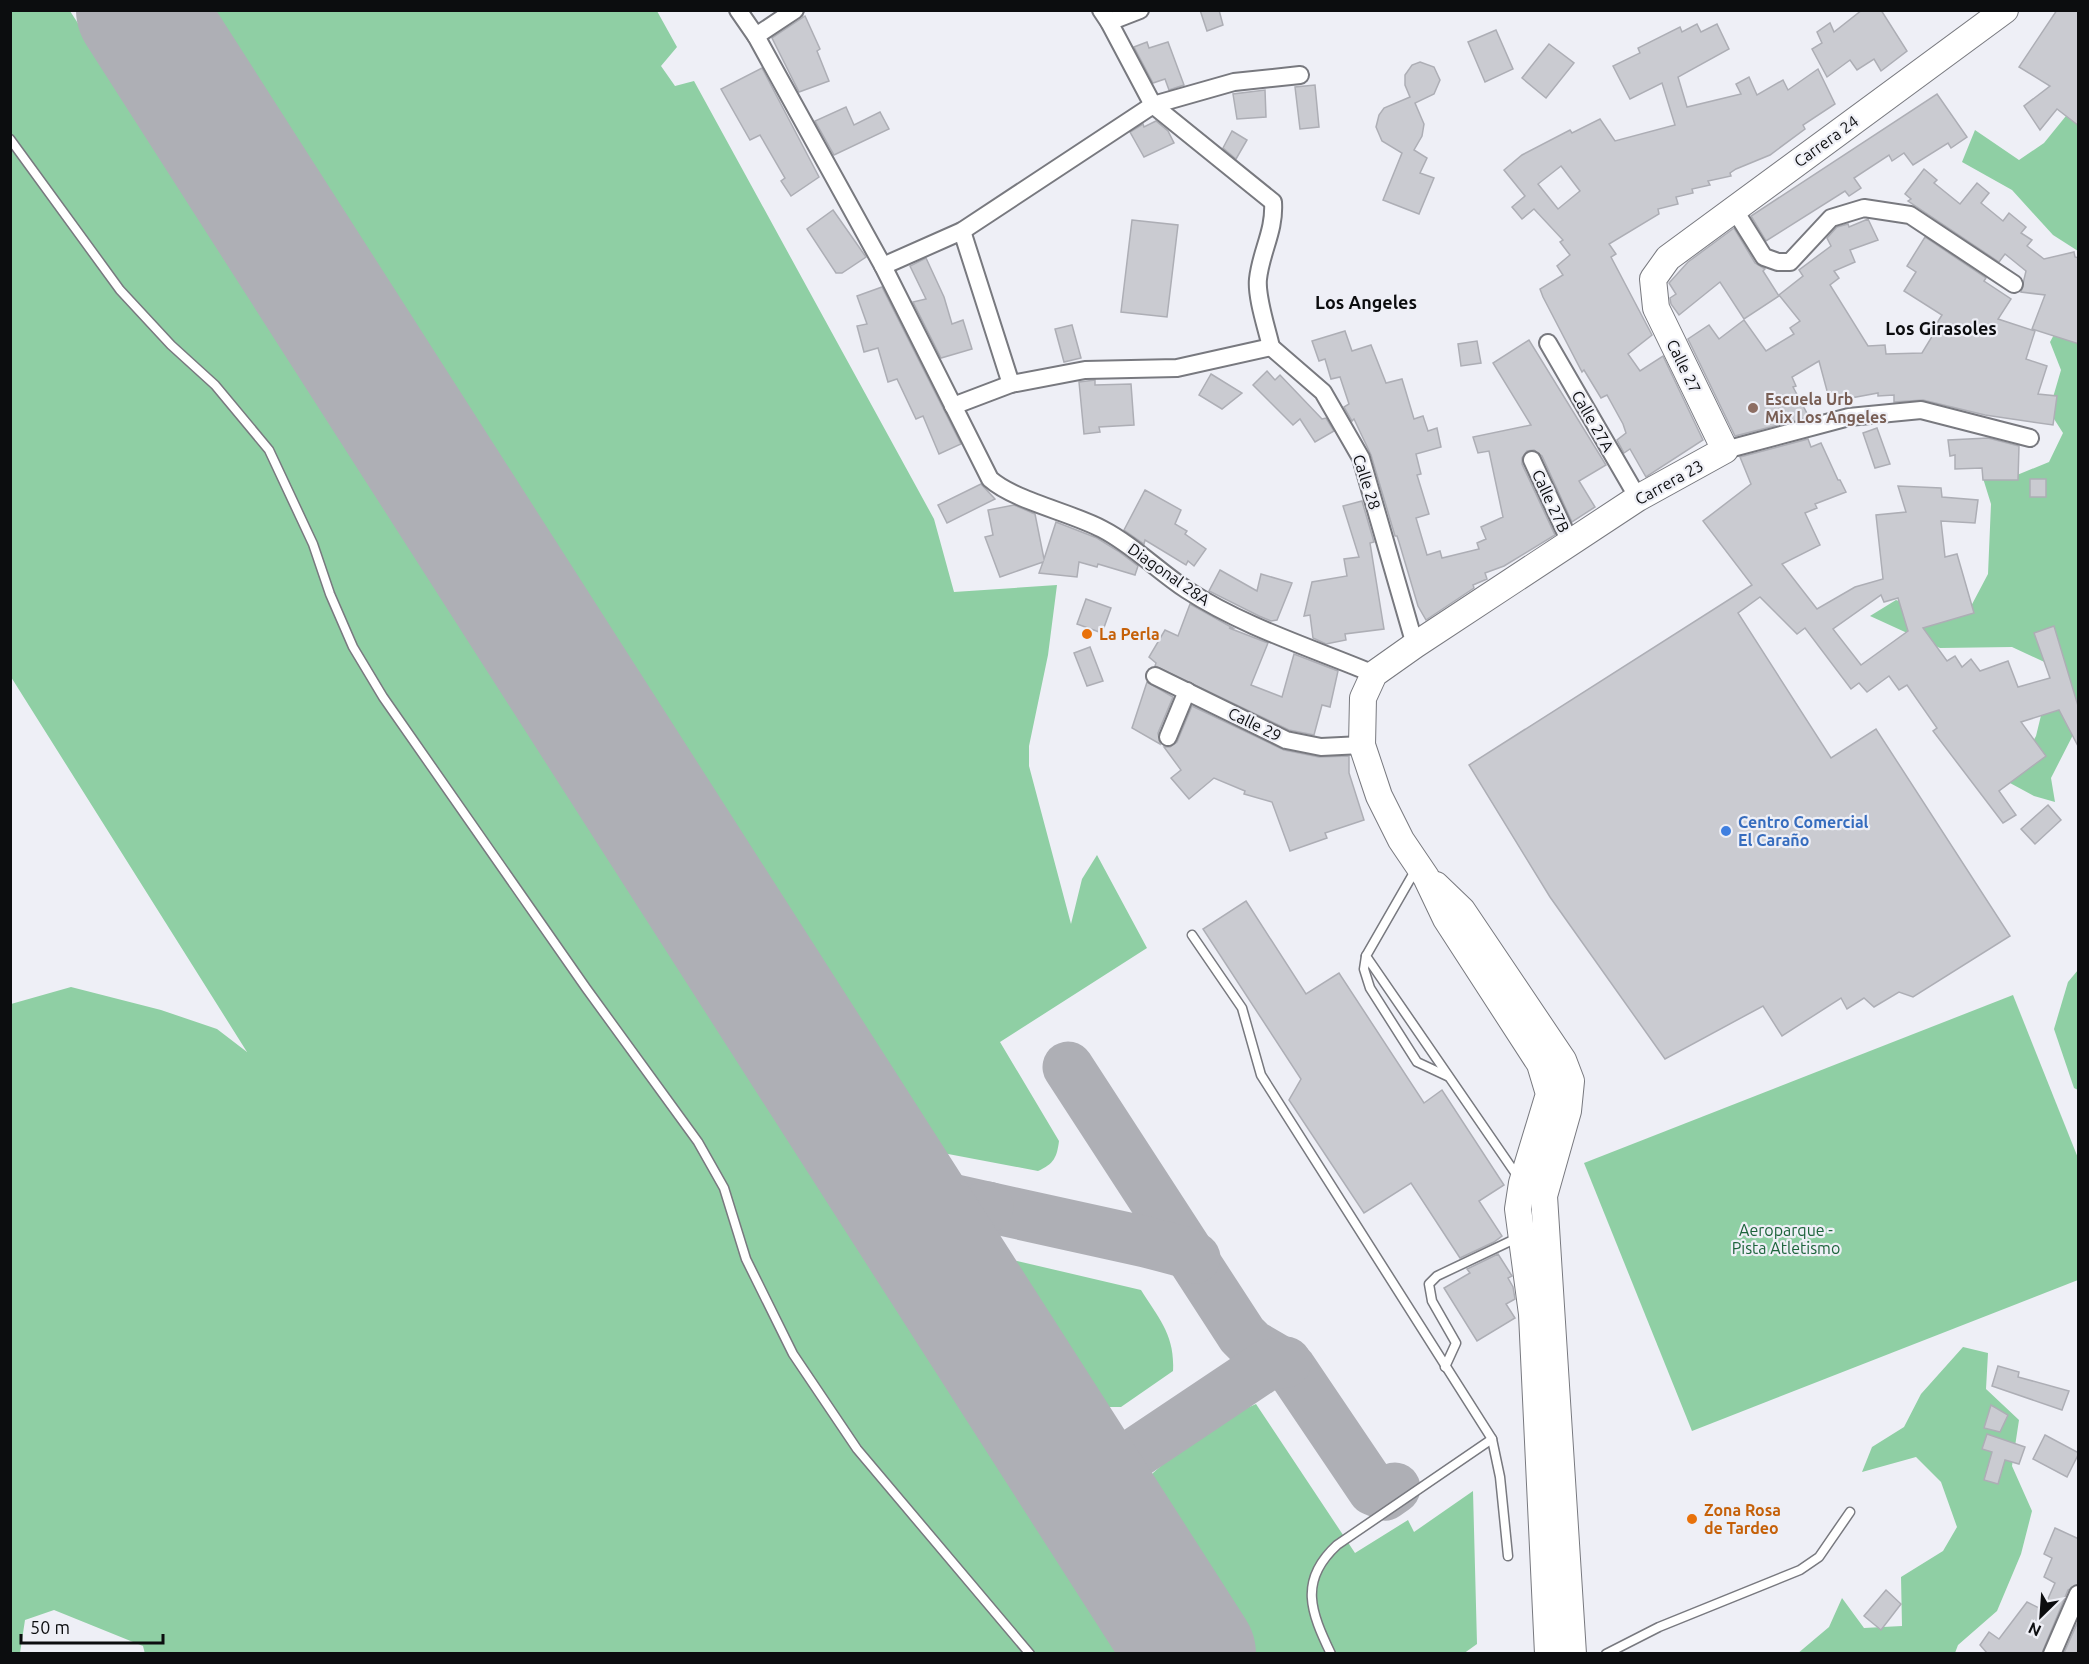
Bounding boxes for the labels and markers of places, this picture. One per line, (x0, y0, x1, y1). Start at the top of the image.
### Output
place label: Escuela Urb Mix Los Angeles (1765, 390, 1887, 426)
marker: Escuela Urb Mix Los Angeles (1746, 401, 1760, 415)
place label: La Perla (1099, 625, 1160, 643)
marker: La Perla (1080, 627, 1094, 641)
place label: Centro Comercial El Caraño (1738, 813, 1869, 849)
marker: Centro Comercial El Caraño (1719, 824, 1733, 838)
place label: Zona Rosa de Tardeo (1704, 1501, 1781, 1537)
marker: Zona Rosa de Tardeo (1685, 1512, 1699, 1526)

